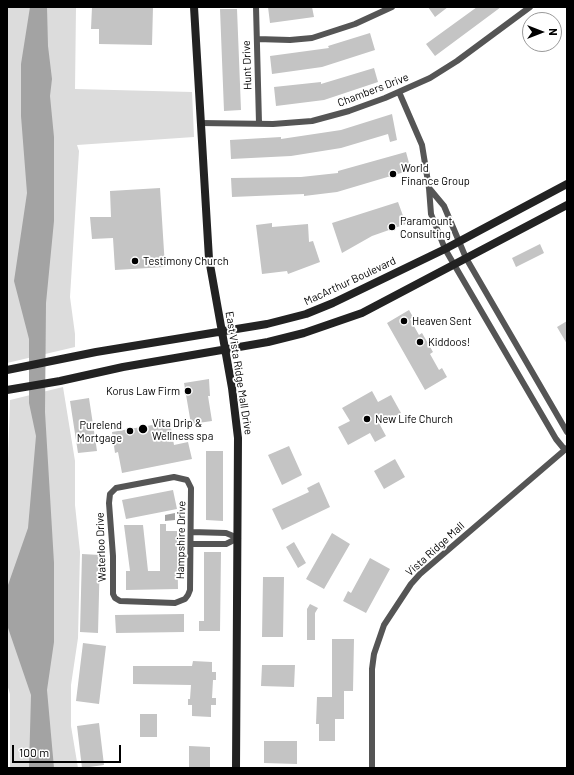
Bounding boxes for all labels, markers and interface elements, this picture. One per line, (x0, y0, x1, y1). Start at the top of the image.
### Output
north arrow (522, 12, 562, 52)
text: N (547, 28, 560, 36)
street label: Hunt Drive (240, 40, 254, 90)
street label: Chambers Drive (336, 70, 410, 110)
place label: World Finance Group (401, 161, 470, 187)
marker: World Finance Group (388, 169, 398, 179)
place label: Paramount Consulting (400, 214, 453, 240)
marker: Paramount Consulting (387, 222, 397, 232)
place label: Testimony Church (143, 254, 229, 268)
street label: MacArthur Boulevard (302, 254, 398, 308)
marker: Testimony Church (130, 256, 140, 266)
street label: East Vista Ridge Mall Drive (223, 310, 255, 436)
place label: Heaven Sent (412, 314, 472, 328)
marker: Heaven Sent (399, 316, 409, 326)
place label: Kiddoos! (428, 335, 470, 349)
marker: Kiddoos! (415, 337, 425, 347)
place label: Korus Law Firm (106, 384, 180, 398)
marker: Korus Law Firm (183, 386, 193, 396)
place label: New Life Church (375, 412, 453, 426)
marker: New Life Church (362, 414, 372, 424)
place label: Vita Drip & Wellness spa (152, 416, 213, 442)
place label: Purelend Mortgage (77, 418, 122, 444)
marker: Vita Drip & Wellness spa (137, 423, 149, 435)
marker: Purelend Mortgage (125, 426, 135, 436)
street label: Hampshire Drive (174, 501, 188, 579)
street label: Waterloo Drive (93, 512, 109, 582)
street label: Vista Ridge Mall (403, 519, 467, 579)
scale bar (14, 737, 123, 763)
text: 100 m (19, 745, 49, 759)

